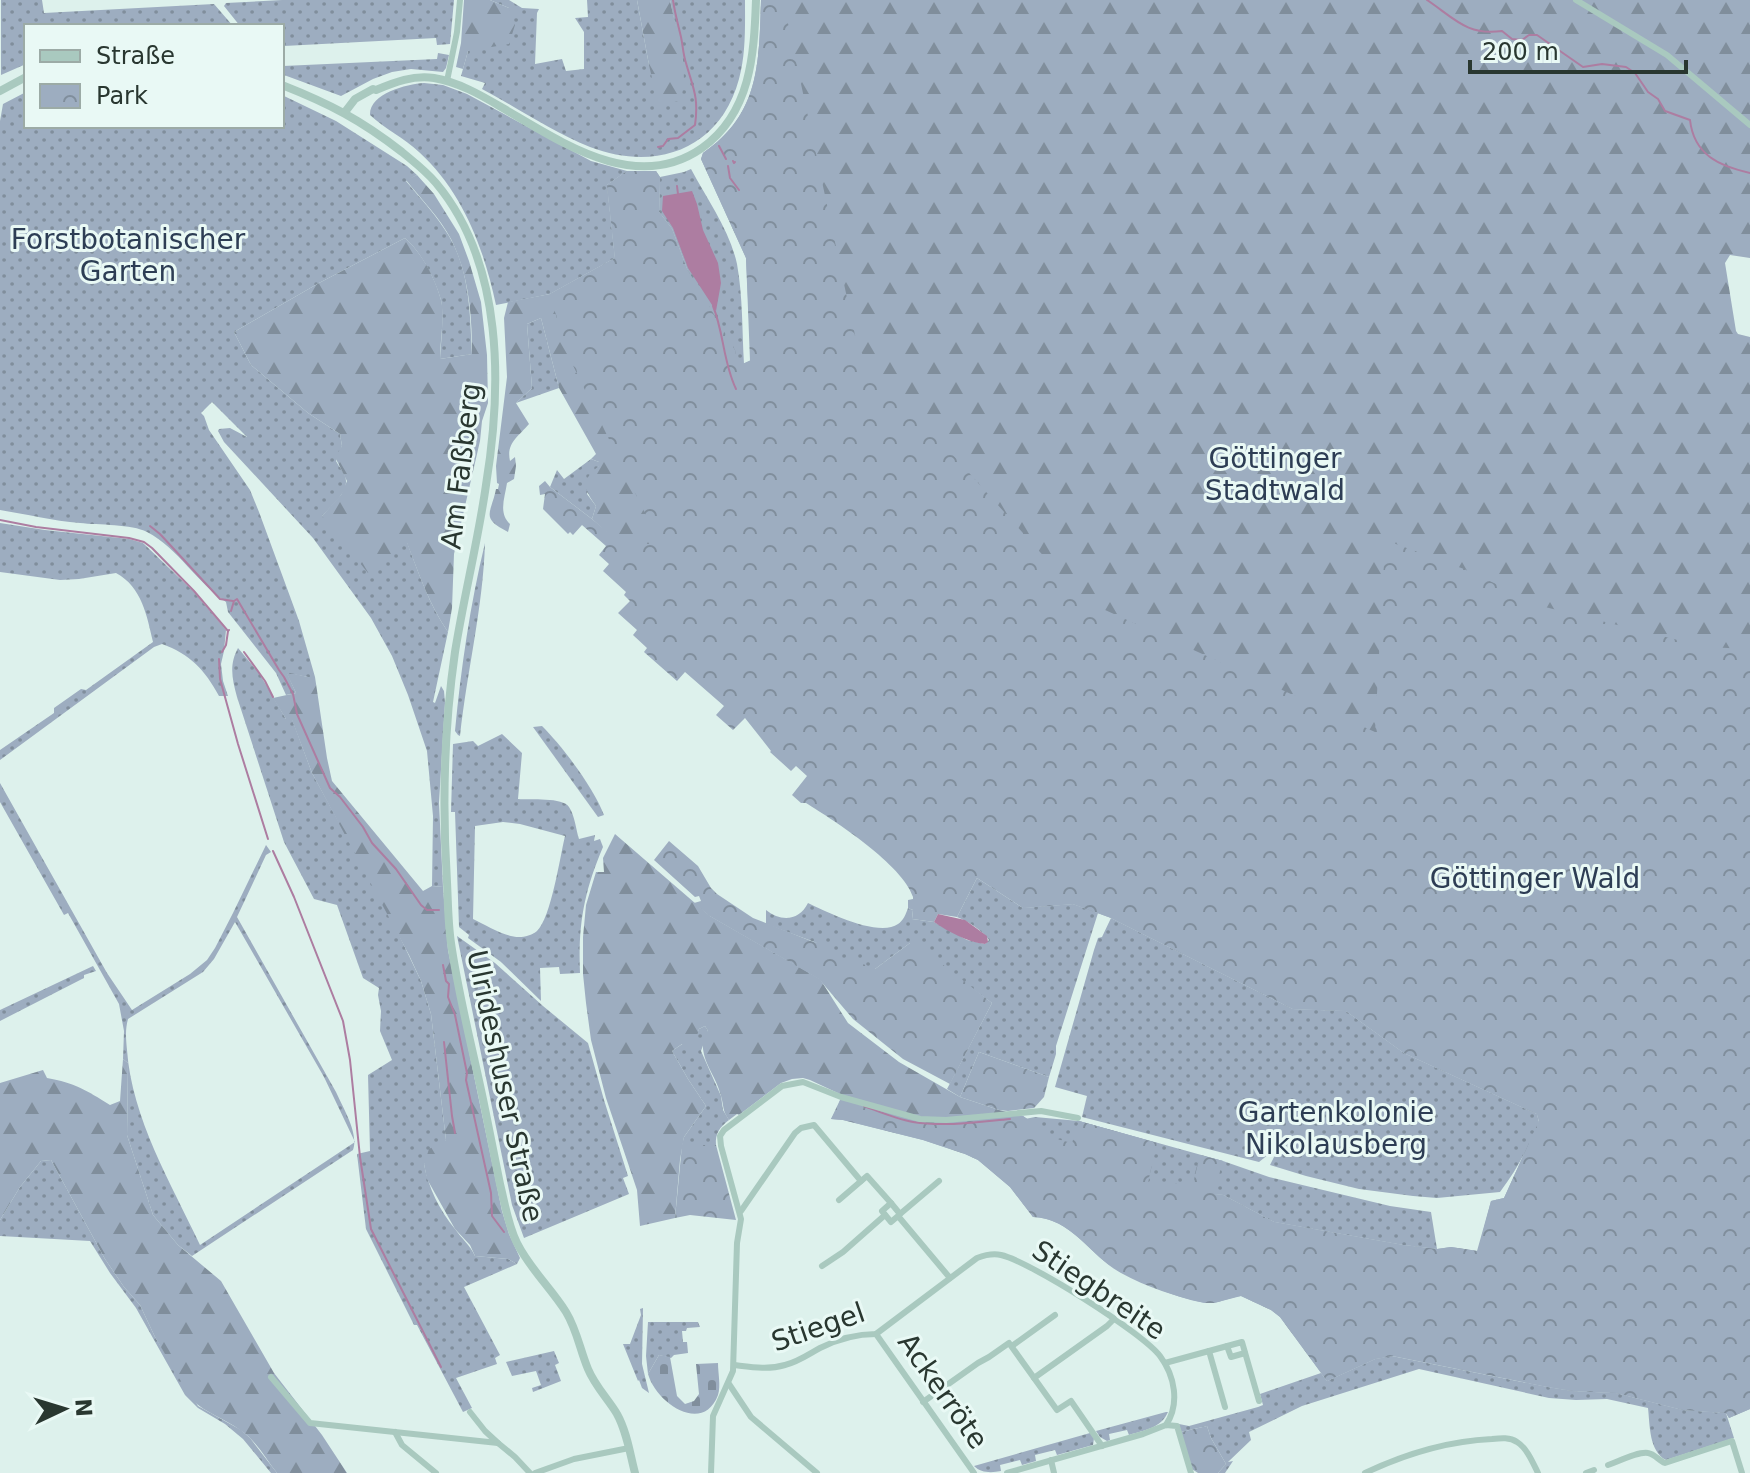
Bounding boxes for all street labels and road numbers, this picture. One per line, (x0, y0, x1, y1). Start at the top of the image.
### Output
street label: Am Faßberg (434, 381, 488, 551)
street label: Ulrideshuser Straße (460, 947, 550, 1225)
street label: Stiegbreite (1026, 1233, 1172, 1347)
street label: Stiegel (767, 1296, 869, 1358)
street label: Ackerröte (891, 1327, 995, 1455)

